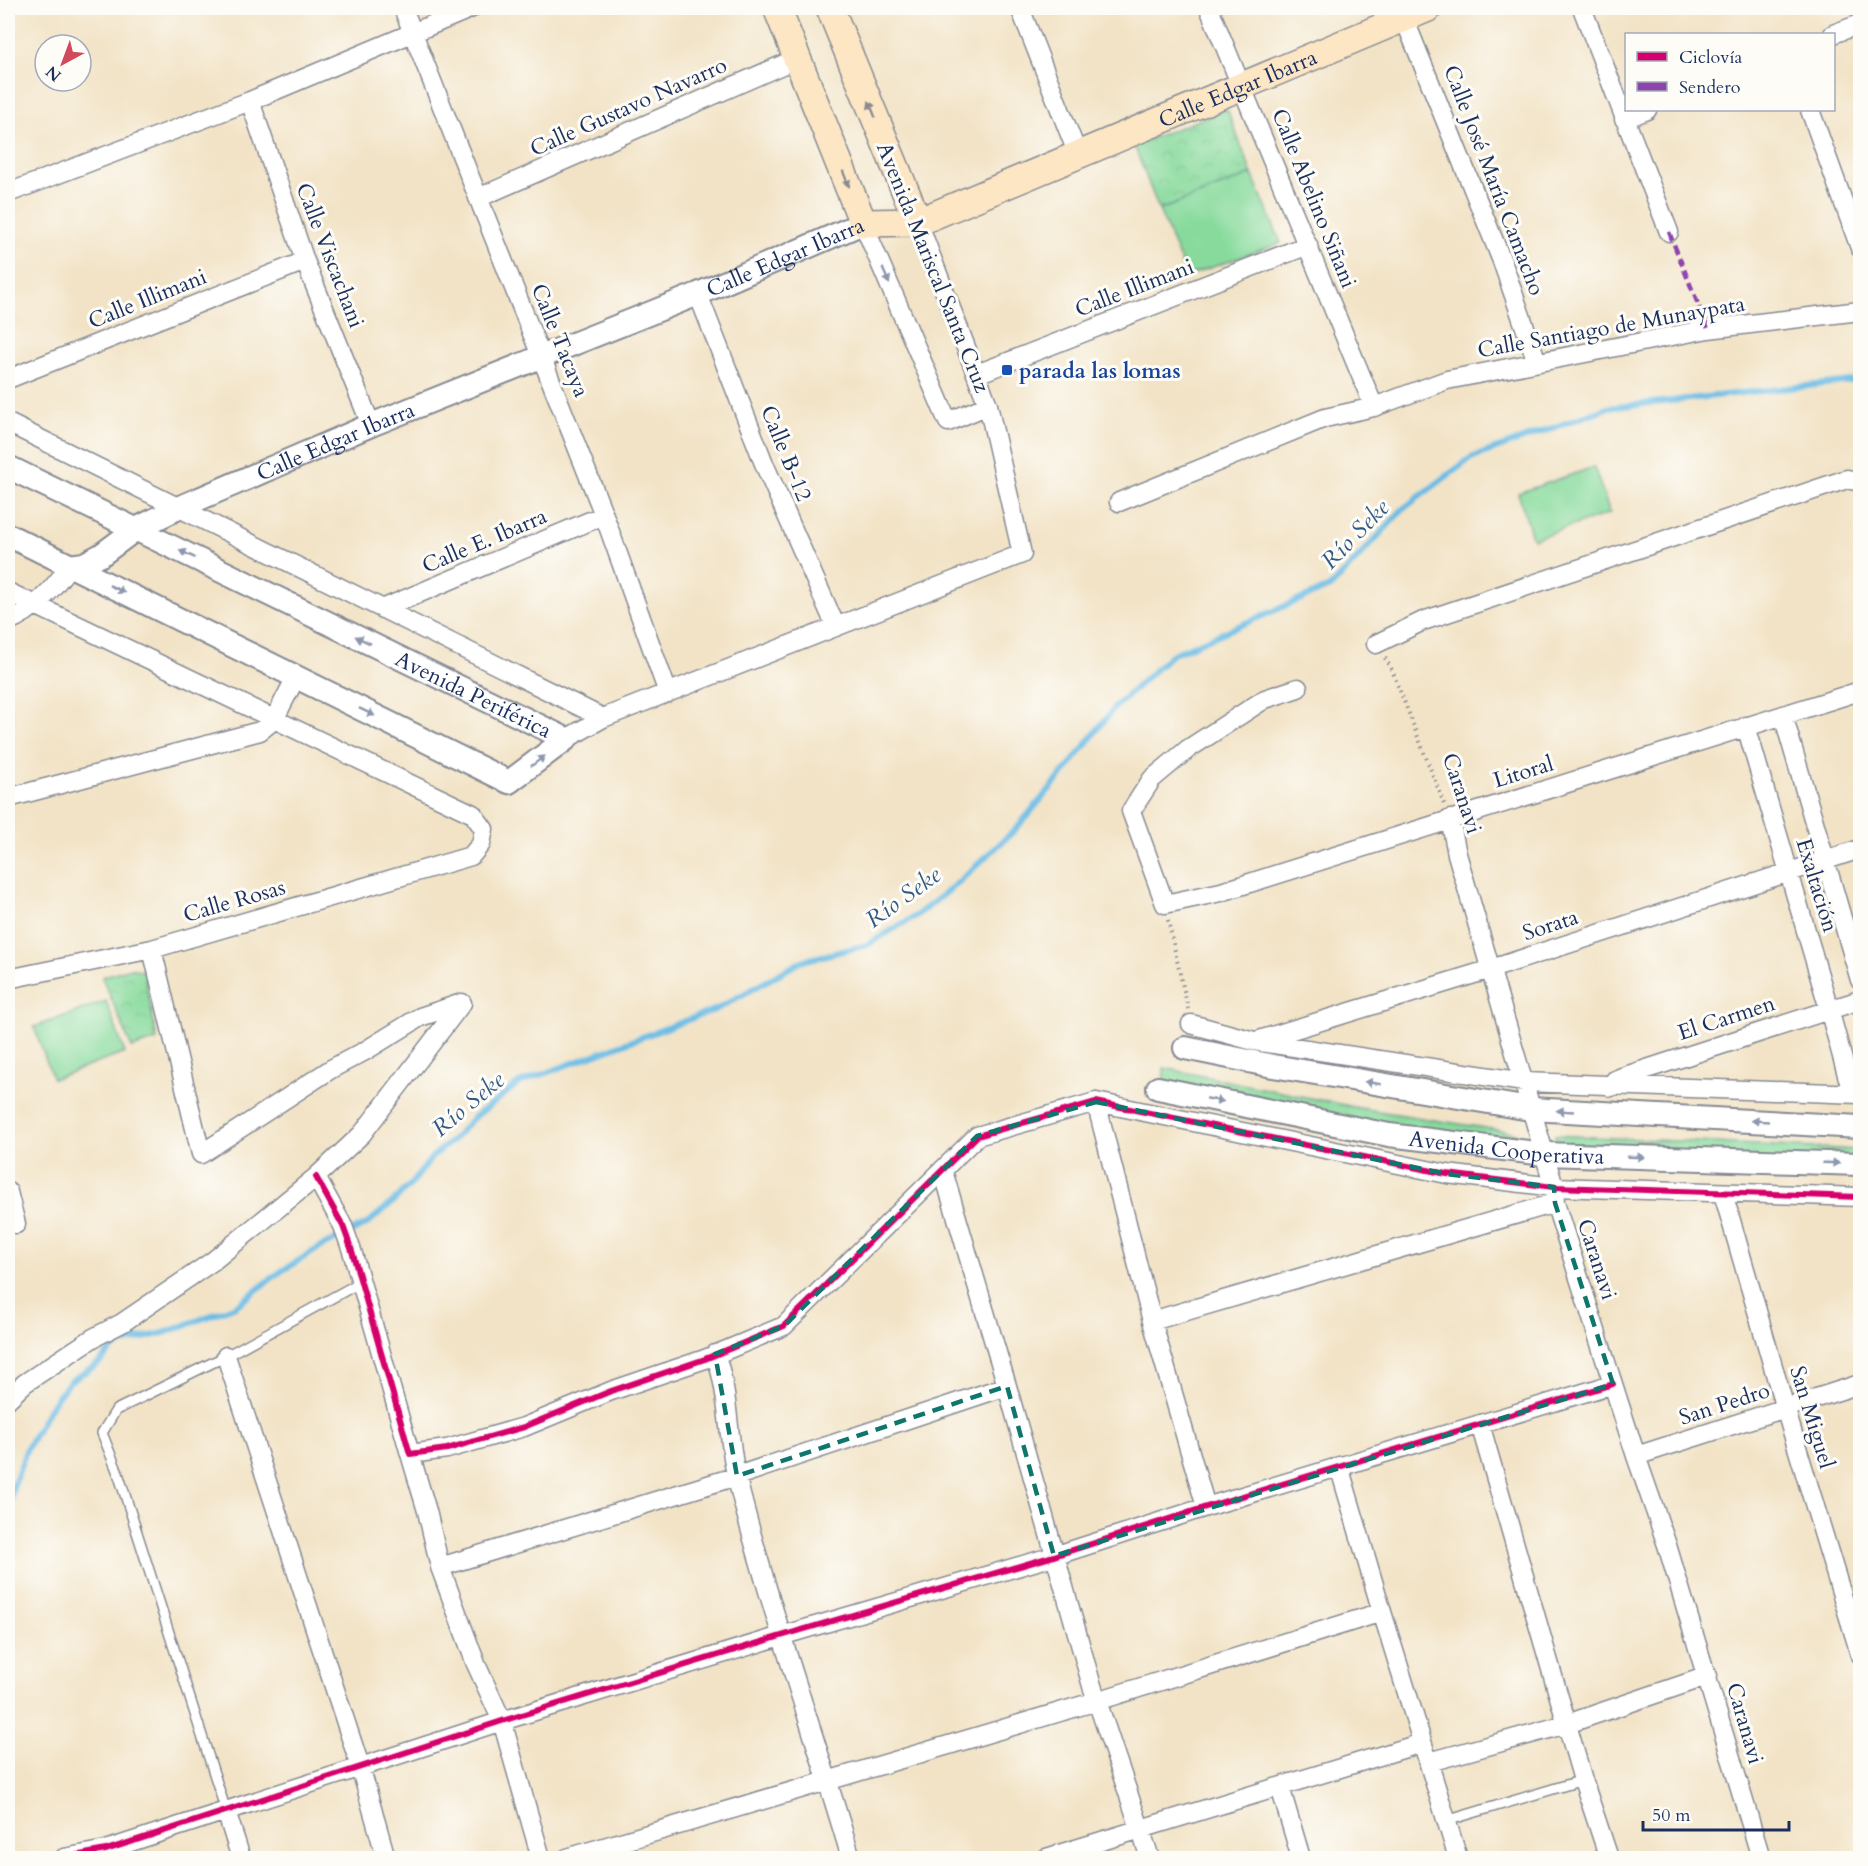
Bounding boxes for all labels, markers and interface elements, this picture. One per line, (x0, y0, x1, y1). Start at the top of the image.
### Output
north arrow (33, 33, 93, 93)
legend (1625, 33, 1835, 111)
street label: Calle Edgar Ibarra (1154, 42, 1322, 135)
text: Ciclovía (1679, 45, 1743, 70)
street label: Calle Gustavo Navarro (525, 50, 732, 164)
text: N (41, 61, 66, 86)
street label: Calle José María Camacho (1436, 61, 1552, 300)
text: Sendero (1679, 75, 1741, 100)
one-way arrow (867, 100, 877, 118)
street label: Calle Abelino Siñani (1264, 104, 1364, 292)
street label: Avenida Mariscal Santa Cruz (869, 138, 997, 397)
one-way arrow (842, 170, 851, 188)
street label: Calle Viscachani (289, 179, 371, 332)
street label: Calle Edgar Ibarra (702, 210, 869, 305)
street label: Calle Illimani (1071, 252, 1198, 324)
street label: Calle Illimani (84, 262, 211, 336)
one-way arrow (881, 268, 891, 286)
street label: Calle Tacaya (524, 279, 597, 402)
street label: Calle Santiago de Munaypata (1475, 289, 1748, 365)
place label: parada las lomas (1019, 356, 1181, 386)
marker: parada las lomas (1000, 363, 1014, 377)
street label: Calle Edgar Ibarra (252, 395, 420, 488)
street label: Calle B-12 (753, 401, 819, 506)
water label: Río Seke (1314, 492, 1398, 577)
street label: Calle E. Ibarra (417, 501, 552, 581)
one-way arrow (179, 550, 196, 559)
one-way arrow (108, 584, 125, 593)
one-way arrow (354, 635, 371, 644)
street label: Avenida Periférica (390, 644, 557, 746)
one-way arrow (358, 708, 375, 717)
street label: Caranavi (1435, 749, 1489, 838)
street label: Litoral (1490, 749, 1557, 795)
one-way arrow (530, 754, 546, 767)
street label: Exaltación (1789, 835, 1846, 936)
water label: Río Seke (859, 858, 948, 936)
street label: Calle Rosas (180, 872, 289, 930)
street label: Sorata (1519, 902, 1582, 948)
street label: El Carmen (1674, 988, 1779, 1048)
water label: Río Seke (425, 1064, 512, 1145)
one-way arrow (1363, 1078, 1382, 1087)
one-way arrow (1206, 1096, 1225, 1105)
one-way arrow (1556, 1106, 1575, 1115)
one-way arrow (1751, 1117, 1770, 1126)
street label: Avenida Cooperativa (1407, 1124, 1605, 1172)
one-way arrow (1627, 1152, 1646, 1162)
one-way arrow (1822, 1158, 1841, 1168)
street label: Caranavi (1570, 1215, 1624, 1304)
street label: San Miguel (1782, 1362, 1842, 1473)
street label: San Pedro (1675, 1375, 1774, 1433)
street label: Caranavi (1719, 1679, 1771, 1767)
scale bar (1643, 1794, 1788, 1832)
text: 50 m (1652, 1803, 1691, 1828)

